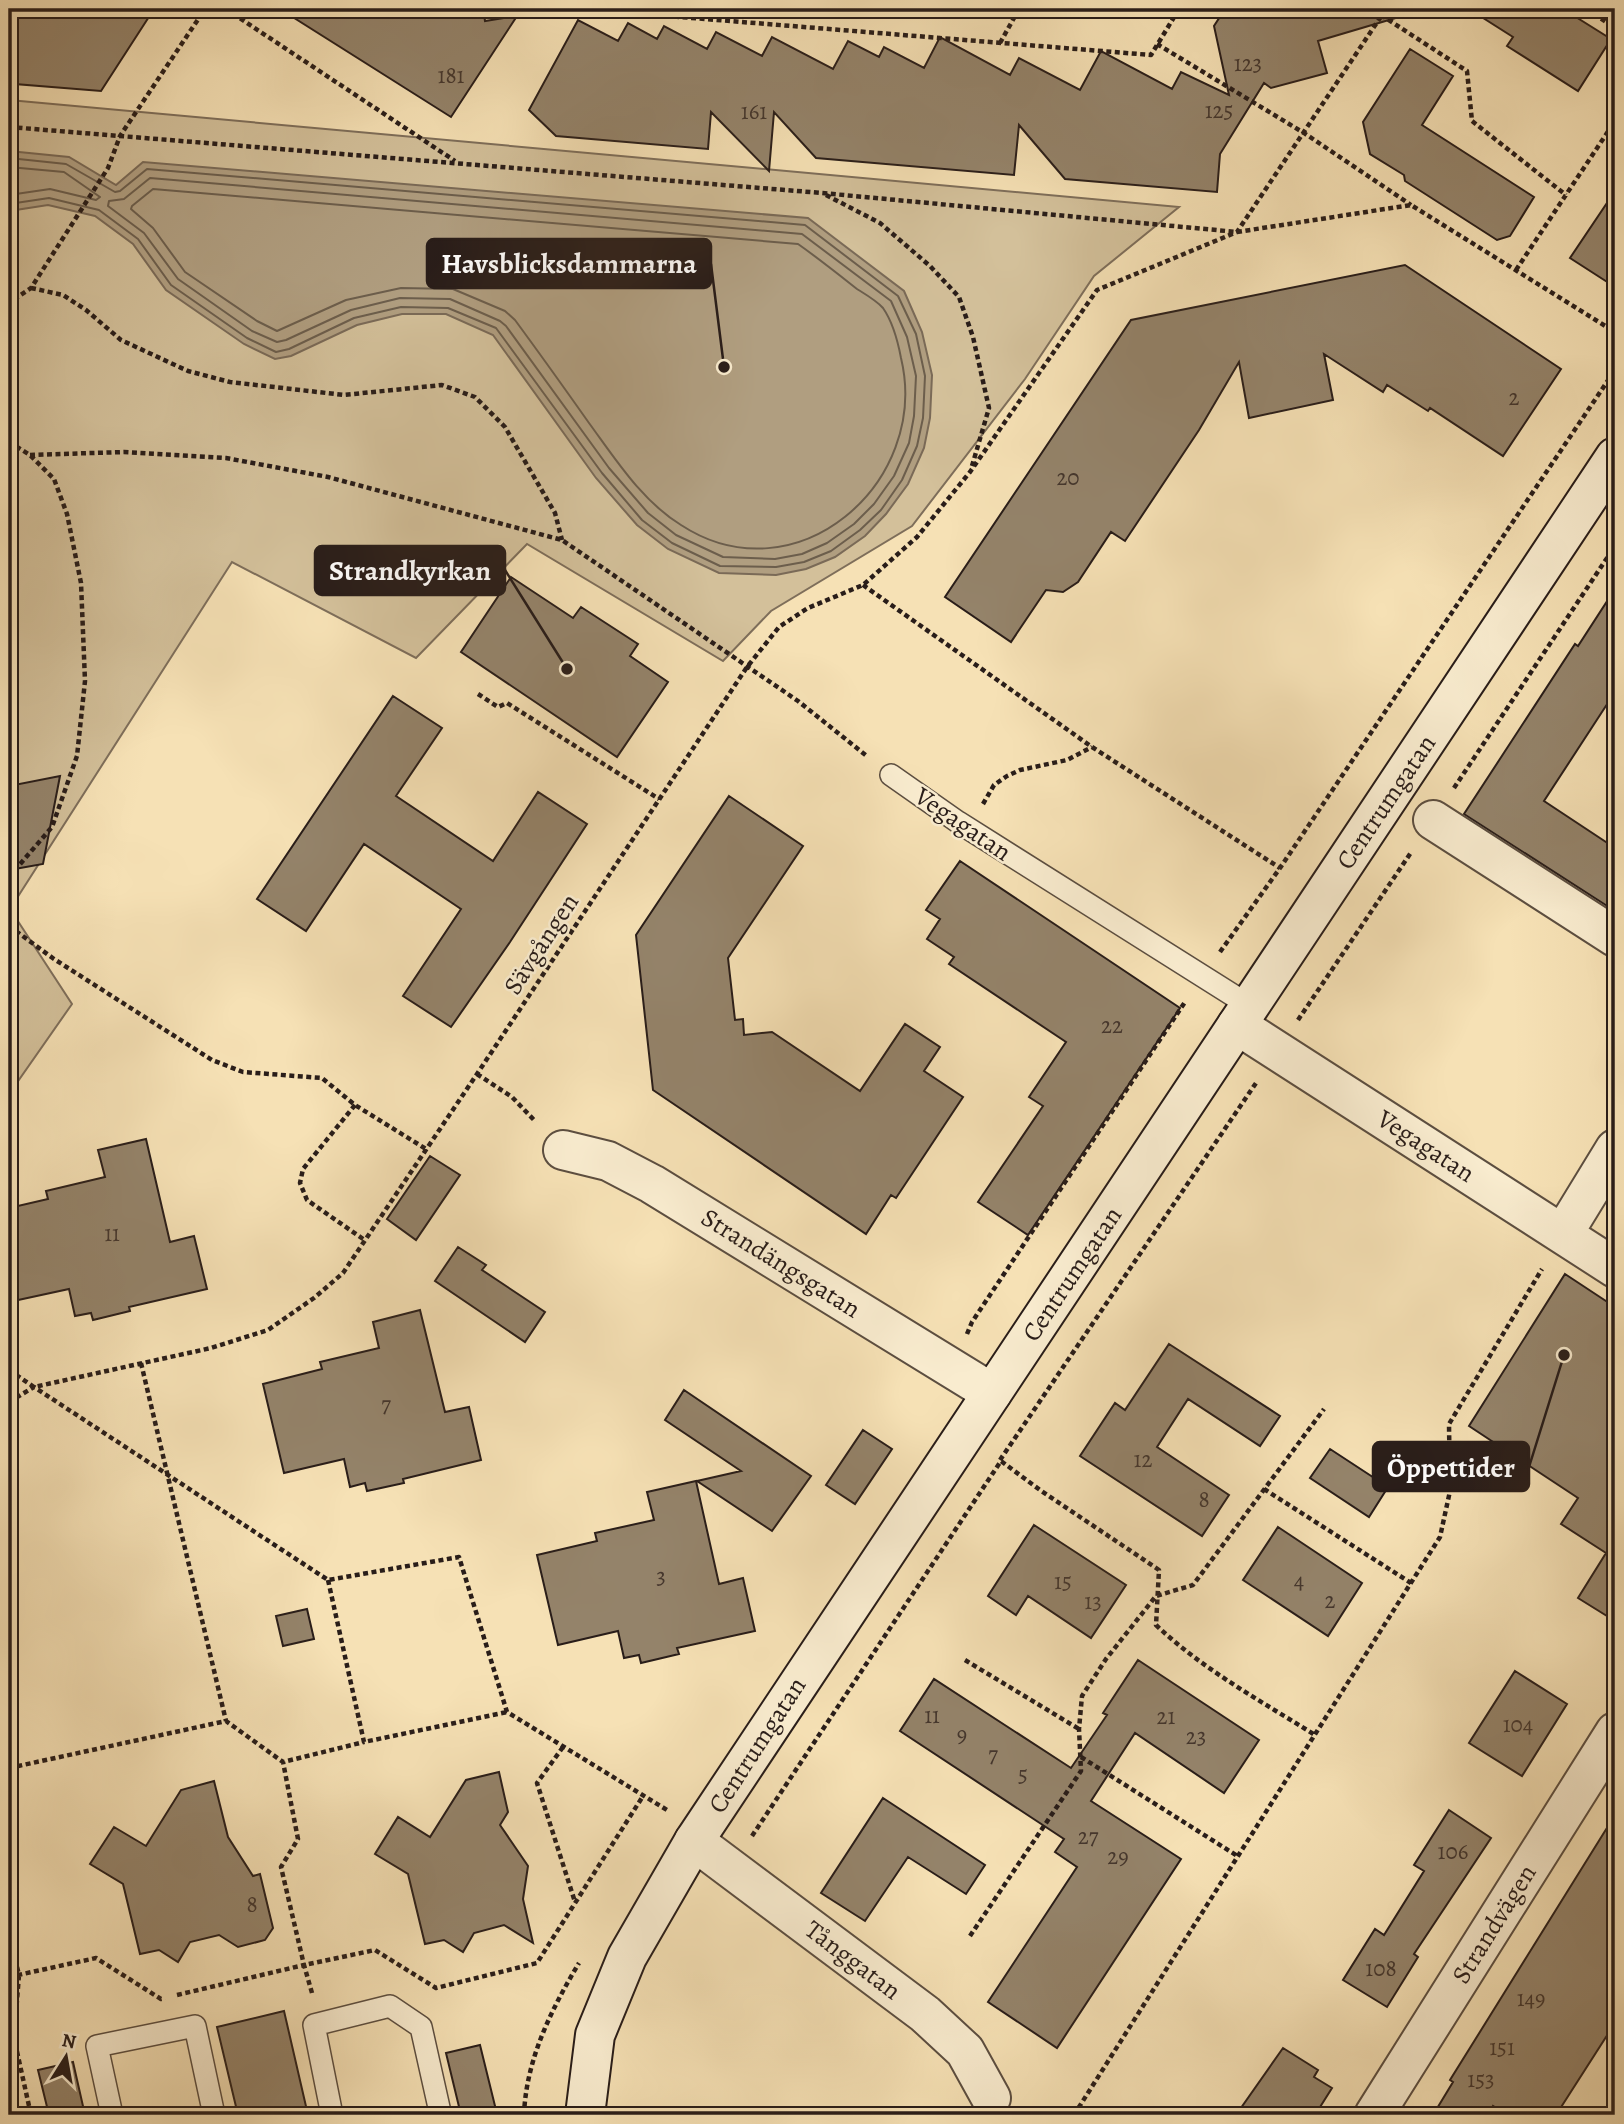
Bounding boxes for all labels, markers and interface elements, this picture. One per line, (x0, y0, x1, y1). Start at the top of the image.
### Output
house number: 123 (1234, 48, 1262, 79)
house number: 181 (438, 60, 465, 91)
house number: 125 (1205, 95, 1233, 126)
house number: 161 (741, 96, 767, 127)
callout: Havsblicksdammarna (427, 239, 711, 288)
text: Havsblicksdammarna (441, 245, 697, 283)
house number: 2 (1509, 382, 1520, 413)
house number: 20 (1056, 462, 1080, 493)
callout: Strandkyrkan (315, 546, 505, 595)
text: Strandkyrkan (329, 552, 491, 590)
street label: Centrumgatan (1328, 728, 1444, 876)
street label: Vegagatan (907, 778, 1018, 869)
street label: Sävgången (495, 887, 587, 1001)
house number: 22 (1101, 1010, 1123, 1041)
street label: Vegagatan (1370, 1101, 1482, 1191)
street label: Strandängsgatan (695, 1200, 867, 1326)
street label: Centrumgatan (1014, 1200, 1130, 1348)
house number: 11 (104, 1218, 120, 1249)
house number: 7 (381, 1389, 391, 1420)
callout: Öppettider (1373, 1442, 1529, 1491)
house number: 12 (1134, 1444, 1152, 1475)
text: Öppettider (1387, 1449, 1516, 1487)
house number: 8 (1198, 1484, 1210, 1515)
house number: 3 (656, 1561, 666, 1592)
house number: 4 (1294, 1565, 1304, 1596)
house number: 15 (1054, 1566, 1072, 1597)
house number: 2 (1325, 1585, 1336, 1616)
house number: 13 (1084, 1586, 1102, 1617)
street label: Centrumgatan (700, 1670, 814, 1820)
house number: 11 (924, 1700, 940, 1731)
house number: 21 (1157, 1701, 1176, 1732)
house number: 104 (1503, 1709, 1533, 1740)
house number: 9 (957, 1719, 967, 1750)
house number: 23 (1186, 1721, 1206, 1752)
house number: 7 (988, 1739, 998, 1770)
house number: 5 (1018, 1759, 1028, 1790)
house number: 27 (1078, 1821, 1099, 1852)
house number: 106 (1438, 1836, 1468, 1867)
house number: 29 (1107, 1841, 1129, 1872)
street label: Strandvägen (1444, 1858, 1544, 1990)
house number: 8 (246, 1889, 258, 1920)
street label: Tånggatan (798, 1912, 908, 2008)
house number: 108 (1365, 1953, 1397, 1984)
house number: 149 (1517, 1983, 1545, 2014)
north arrow (32, 2022, 102, 2092)
text: N (60, 2027, 78, 2055)
house number: 151 (1489, 2032, 1515, 2063)
house number: 153 (1467, 2064, 1495, 2095)

